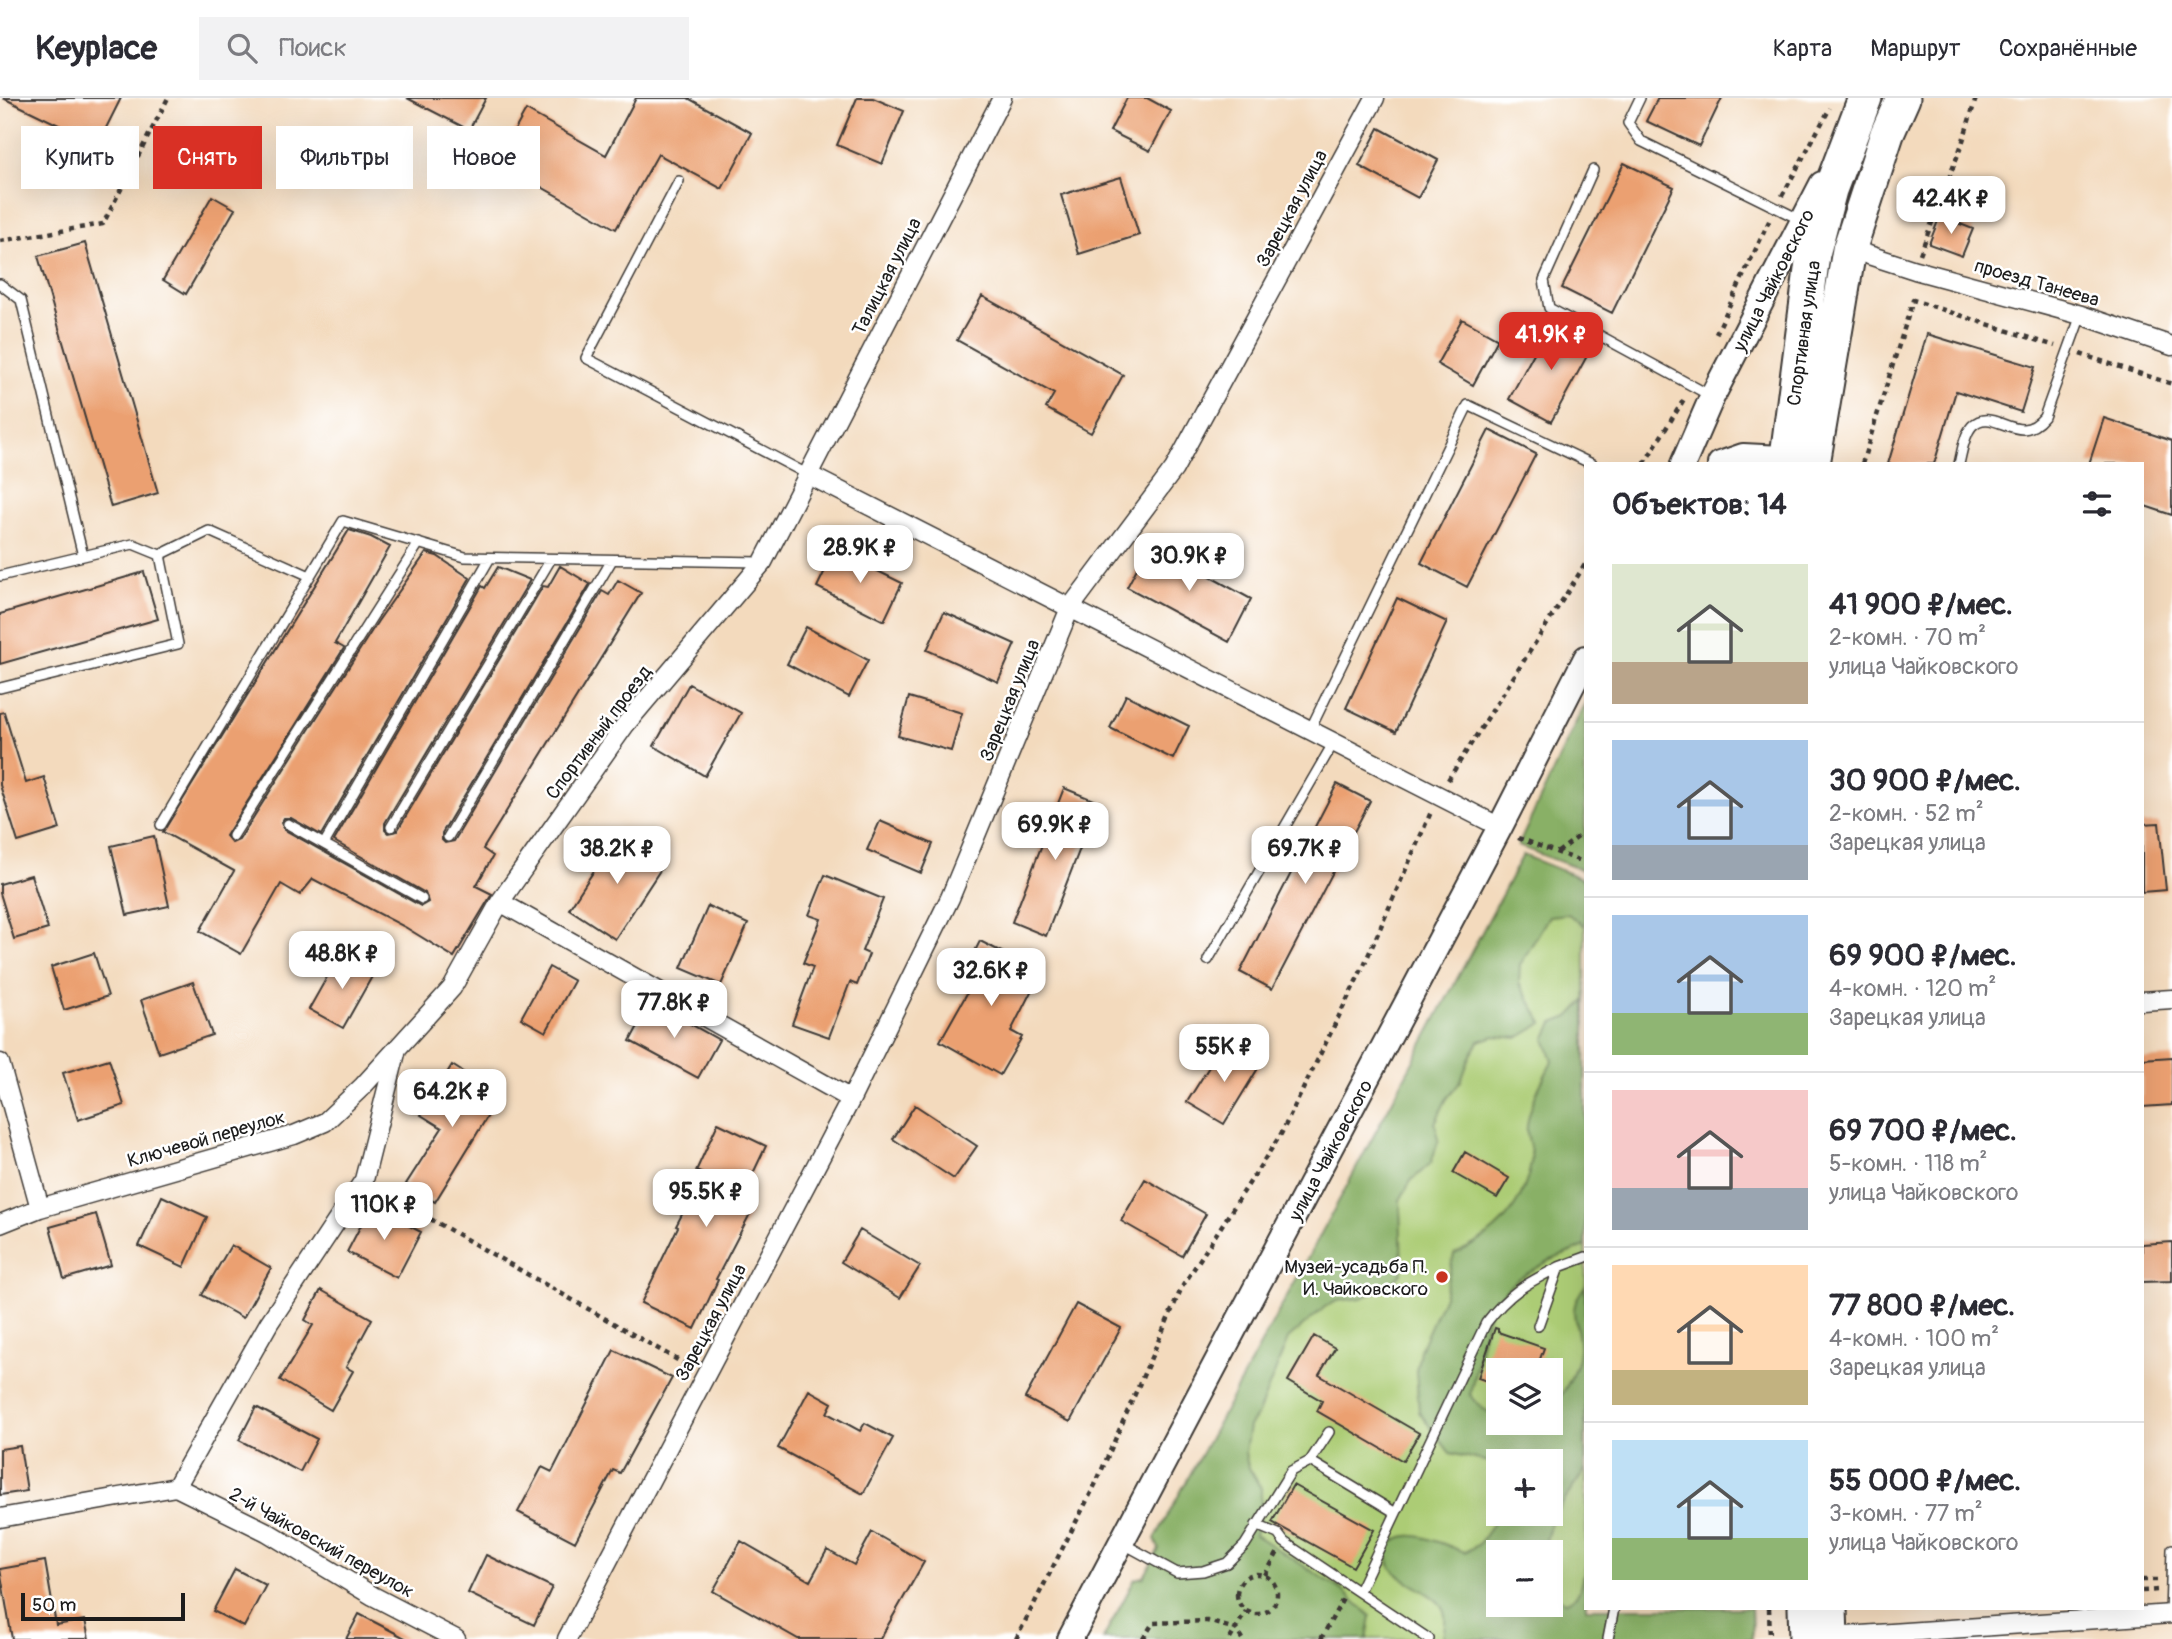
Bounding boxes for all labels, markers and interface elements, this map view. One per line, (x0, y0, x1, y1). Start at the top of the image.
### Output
search box (199, 17, 689, 80)
text: Keyplace (35, 28, 157, 69)
icon: search (223, 29, 261, 67)
text: Поиск (279, 32, 347, 64)
text: Карта (1773, 34, 1832, 63)
text: Маршрут (1870, 34, 1961, 63)
text: Сохранённые (1999, 34, 2137, 63)
chip: Купить (21, 126, 139, 189)
chip: Снять (153, 126, 262, 189)
chip: Фильтры (276, 126, 413, 189)
chip: Новое (427, 126, 540, 189)
street label: Зарецкая улица (1251, 146, 1333, 271)
pin: 42.4K ₽ (1886, 176, 2016, 236)
text: 42.4K ₽ (1912, 184, 1990, 213)
street label: улица Чайковского (1727, 205, 1820, 357)
street label: Талицкая улица (847, 214, 927, 339)
street label: проезд Танеева (1972, 254, 2102, 312)
street label: Спортивная улица (1782, 259, 1826, 407)
pin: 41.9K ₽ (1486, 313, 1616, 372)
text: 41.9K ₽ (1515, 320, 1587, 349)
icon: filters (2078, 485, 2116, 523)
text: Объектов: 14 (1612, 486, 1787, 523)
pin: 28.9K ₽ (795, 526, 925, 585)
text: 28.9K ₽ (823, 533, 897, 562)
pin: 30.9K ₽ (1124, 533, 1254, 593)
text: 30.9K ₽ (1150, 541, 1228, 570)
text: 41 900 ₽/мес. (1829, 586, 2013, 623)
icon: home (1668, 592, 1752, 676)
text: 2-комн. · 70 m² (1829, 623, 1986, 652)
street label: Зарецкая улица (975, 636, 1045, 765)
text: улица Чайковского (1829, 652, 2018, 681)
street label: Спортивный проезд (541, 660, 657, 804)
text: 30 900 ₽/мес. (1829, 762, 2021, 799)
icon: home (1668, 768, 1752, 852)
text: 2-комн. · 52 m² (1829, 799, 1984, 828)
pin: 69.9K ₽ (990, 802, 1120, 862)
text: 69.9K ₽ (1018, 810, 1092, 839)
pin: 38.2K ₽ (552, 826, 682, 886)
pin: 69.7K ₽ (1240, 826, 1370, 886)
text: Зарецкая улица (1829, 828, 1986, 857)
text: 38.2K ₽ (580, 834, 654, 863)
text: 69.7K ₽ (1267, 834, 1343, 863)
pin: 48.8K ₽ (277, 932, 407, 991)
text: 69 900 ₽/мес. (1829, 937, 2017, 974)
text: 48.8K ₽ (305, 939, 379, 968)
icon: home (1668, 943, 1752, 1027)
pin: 32.6K ₽ (926, 948, 1056, 1008)
text: 32.6K ₽ (953, 956, 1029, 985)
text: 4-комн. · 120 m² (1829, 974, 1996, 1003)
pin: 77.8K ₽ (609, 981, 739, 1040)
text: 77.8K ₽ (637, 988, 711, 1017)
text: Зарецкая улица (1829, 1003, 1986, 1032)
pin: 55K ₽ (1175, 1024, 1273, 1084)
text: 55K ₽ (1195, 1032, 1253, 1061)
pin: 64.2K ₽ (387, 1070, 517, 1129)
street label: улица Чайковского (1283, 1076, 1378, 1226)
text: 64.2K ₽ (413, 1077, 491, 1106)
street label: Ключевой переулок (125, 1105, 288, 1173)
text: 69 700 ₽/мес. (1829, 1112, 2017, 1149)
icon: home (1668, 1118, 1752, 1202)
text: 5-комн. · 118 m² (1829, 1149, 1987, 1178)
pin: 95.5K ₽ (641, 1170, 771, 1229)
text: 95.5K ₽ (669, 1177, 743, 1206)
text: улица Чайковского (1829, 1178, 2018, 1207)
pin: 110K ₽ (327, 1182, 441, 1242)
text: 110K ₽ (351, 1190, 417, 1219)
place label: Музей-усадьба П. И. Чайковского (1284, 1255, 1428, 1301)
street label: Зарецкая улица (670, 1260, 752, 1385)
marker: Музей-усадьба П. И. Чайковского (1434, 1269, 1450, 1285)
text: 77 800 ₽/мес. (1829, 1287, 2015, 1324)
icon: home (1668, 1293, 1752, 1377)
text: 4-комн. · 100 m² (1829, 1324, 1999, 1353)
text: Зарецкая улица (1829, 1353, 1986, 1382)
map controls (1486, 1358, 1563, 1617)
button: layers (1486, 1358, 1563, 1435)
button: + (1486, 1449, 1563, 1526)
text: 55 000 ₽/мес. (1829, 1462, 2021, 1499)
icon: home (1668, 1468, 1752, 1552)
street label: 2-й Чайковский переулок (225, 1482, 418, 1604)
text: 3-комн. · 77 m² (1829, 1499, 1983, 1528)
text: улица Чайковского (1829, 1528, 2018, 1557)
button: − (1486, 1540, 1563, 1617)
scale bar (21, 1590, 186, 1622)
text: 50 m (32, 1593, 76, 1617)

